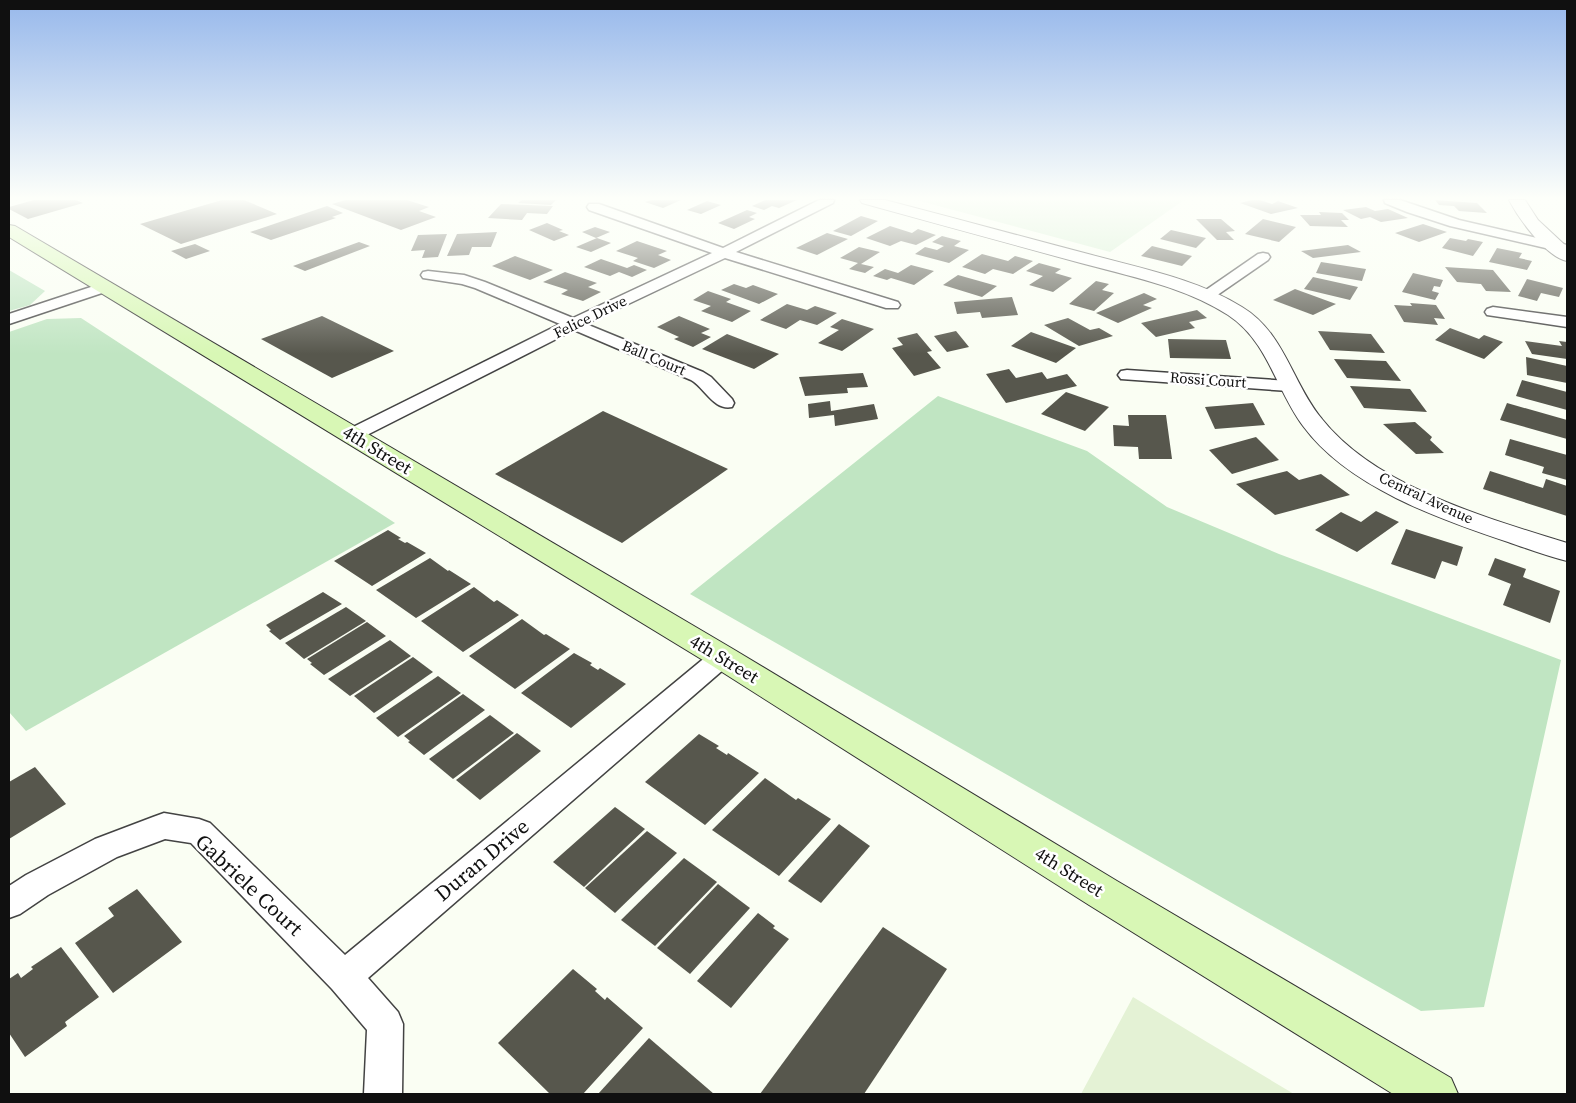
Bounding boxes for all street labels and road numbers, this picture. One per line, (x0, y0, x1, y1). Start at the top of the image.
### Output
street label: Felice Drive (550, 290, 630, 343)
street label: Ball Court (619, 335, 689, 380)
street label: Rossi Court (1169, 366, 1247, 393)
street label: 4th Street (338, 419, 417, 480)
street label: Central Avenue (1376, 466, 1477, 529)
street label: 4th Street (685, 628, 764, 689)
street label: Duran Drive (428, 812, 535, 908)
street label: Gabriele Court (189, 827, 310, 942)
street label: 4th Street (1030, 841, 1108, 902)

